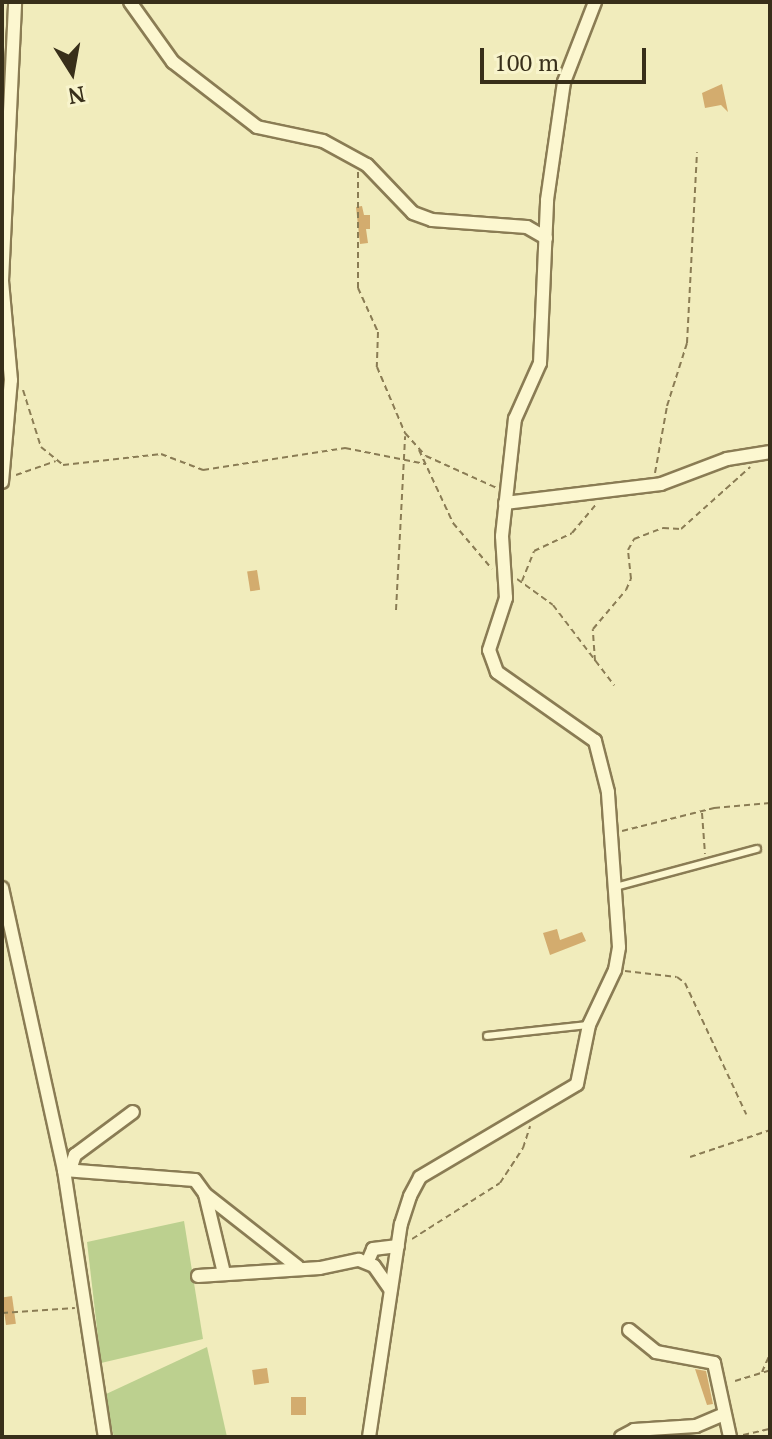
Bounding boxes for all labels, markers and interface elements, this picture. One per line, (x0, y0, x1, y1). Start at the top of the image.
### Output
north arrow (32, 32, 112, 112)
scale bar (484, 32, 650, 82)
text: 100 m (494, 46, 559, 78)
text: N (66, 80, 88, 112)

